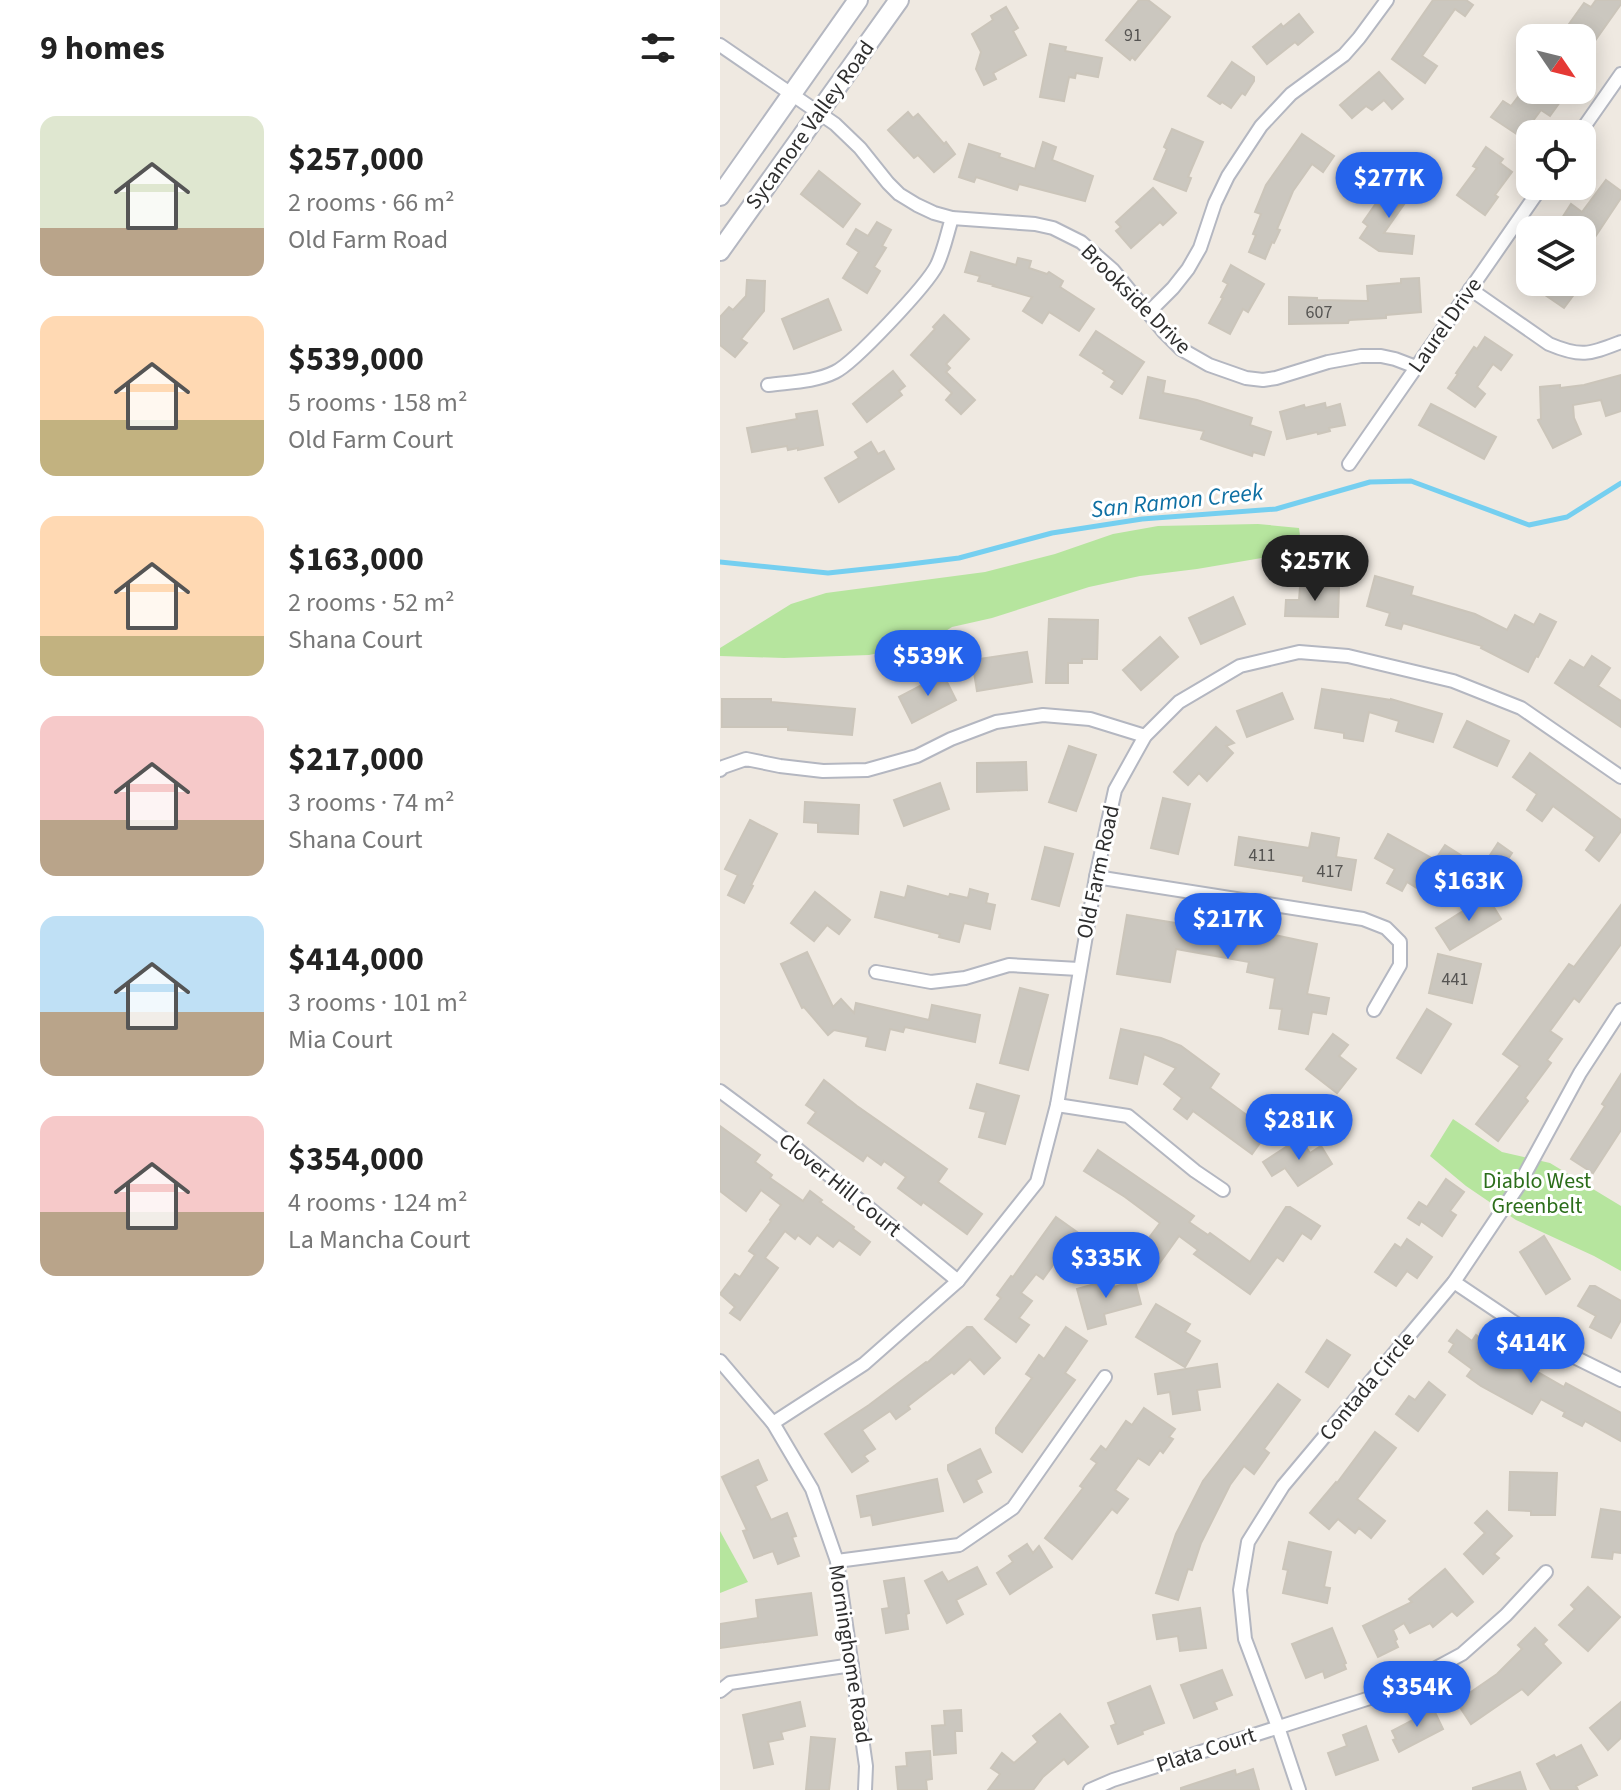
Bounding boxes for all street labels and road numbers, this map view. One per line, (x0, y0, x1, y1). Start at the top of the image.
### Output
street label: Sycamore Valley Road (738, 34, 882, 216)
street label: Brookside Drive (1073, 236, 1199, 362)
street label: Laurel Drive (1400, 271, 1490, 379)
street label: Old Farm Road (1068, 802, 1128, 942)
street label: Clover Hill Court (772, 1125, 909, 1245)
street label: Contada Circle (1312, 1324, 1422, 1448)
street label: Morninghome Road (820, 1562, 880, 1746)
street label: Plata Court (1152, 1719, 1260, 1781)

